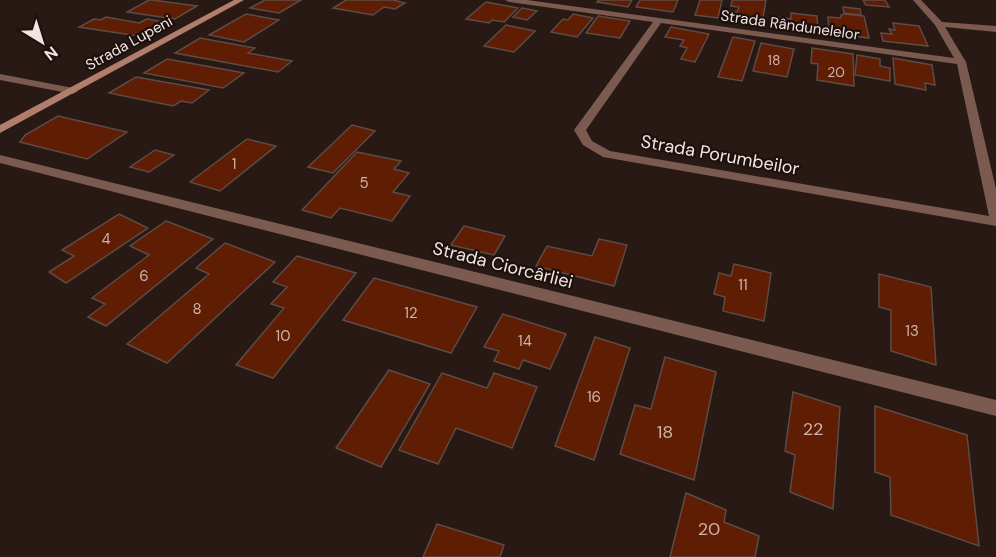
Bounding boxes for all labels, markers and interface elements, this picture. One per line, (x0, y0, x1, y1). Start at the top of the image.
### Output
street label: Strada Rândunelelor (719, 5, 861, 45)
street label: Strada Lupeni (82, 11, 176, 75)
north arrow (12, 12, 72, 72)
text: N (40, 42, 62, 65)
house number: 18 (768, 51, 780, 69)
house number: 20 (827, 63, 845, 81)
street label: Strada Porumbeilor (639, 129, 801, 181)
house number: 1 (232, 154, 236, 174)
house number: 5 (359, 173, 369, 193)
house number: 4 (101, 229, 111, 249)
street label: Strada Ciorcârliei (430, 236, 576, 294)
house number: 6 (139, 266, 149, 286)
house number: 11 (738, 275, 748, 295)
house number: 8 (192, 299, 202, 319)
house number: 12 (404, 303, 418, 323)
house number: 13 (905, 321, 919, 341)
house number: 10 (276, 326, 290, 346)
house number: 14 (518, 331, 532, 351)
house number: 16 (587, 387, 601, 407)
house number: 22 (803, 417, 823, 441)
house number: 18 (657, 420, 673, 444)
house number: 20 (698, 517, 720, 541)

